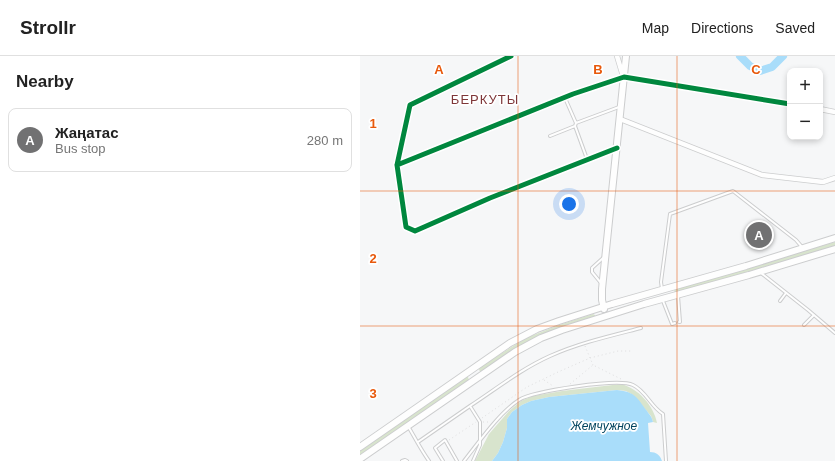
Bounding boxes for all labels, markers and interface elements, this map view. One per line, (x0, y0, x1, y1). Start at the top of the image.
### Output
text: Strollr (20, 17, 76, 38)
text: Map (642, 20, 669, 36)
text: Directions (691, 20, 753, 36)
text: Saved (775, 20, 815, 36)
text: A (434, 62, 444, 77)
text: B (593, 62, 603, 77)
text: C (751, 62, 761, 77)
map controls (787, 68, 823, 140)
button: + (787, 68, 823, 104)
text: Nearby (16, 72, 74, 91)
district label: БЕРКУТЫ (451, 92, 519, 107)
button: − (787, 104, 823, 140)
text: 1 (369, 116, 377, 131)
text: Жаңатас (55, 124, 119, 141)
text: A (25, 133, 35, 148)
text: 280 m (307, 133, 343, 148)
text: Bus stop (55, 141, 106, 156)
your location (559, 194, 579, 214)
pin: A (746, 220, 772, 250)
text: 2 (369, 251, 377, 266)
text: 3 (369, 386, 377, 401)
water label: Жемчужное (570, 419, 637, 433)

